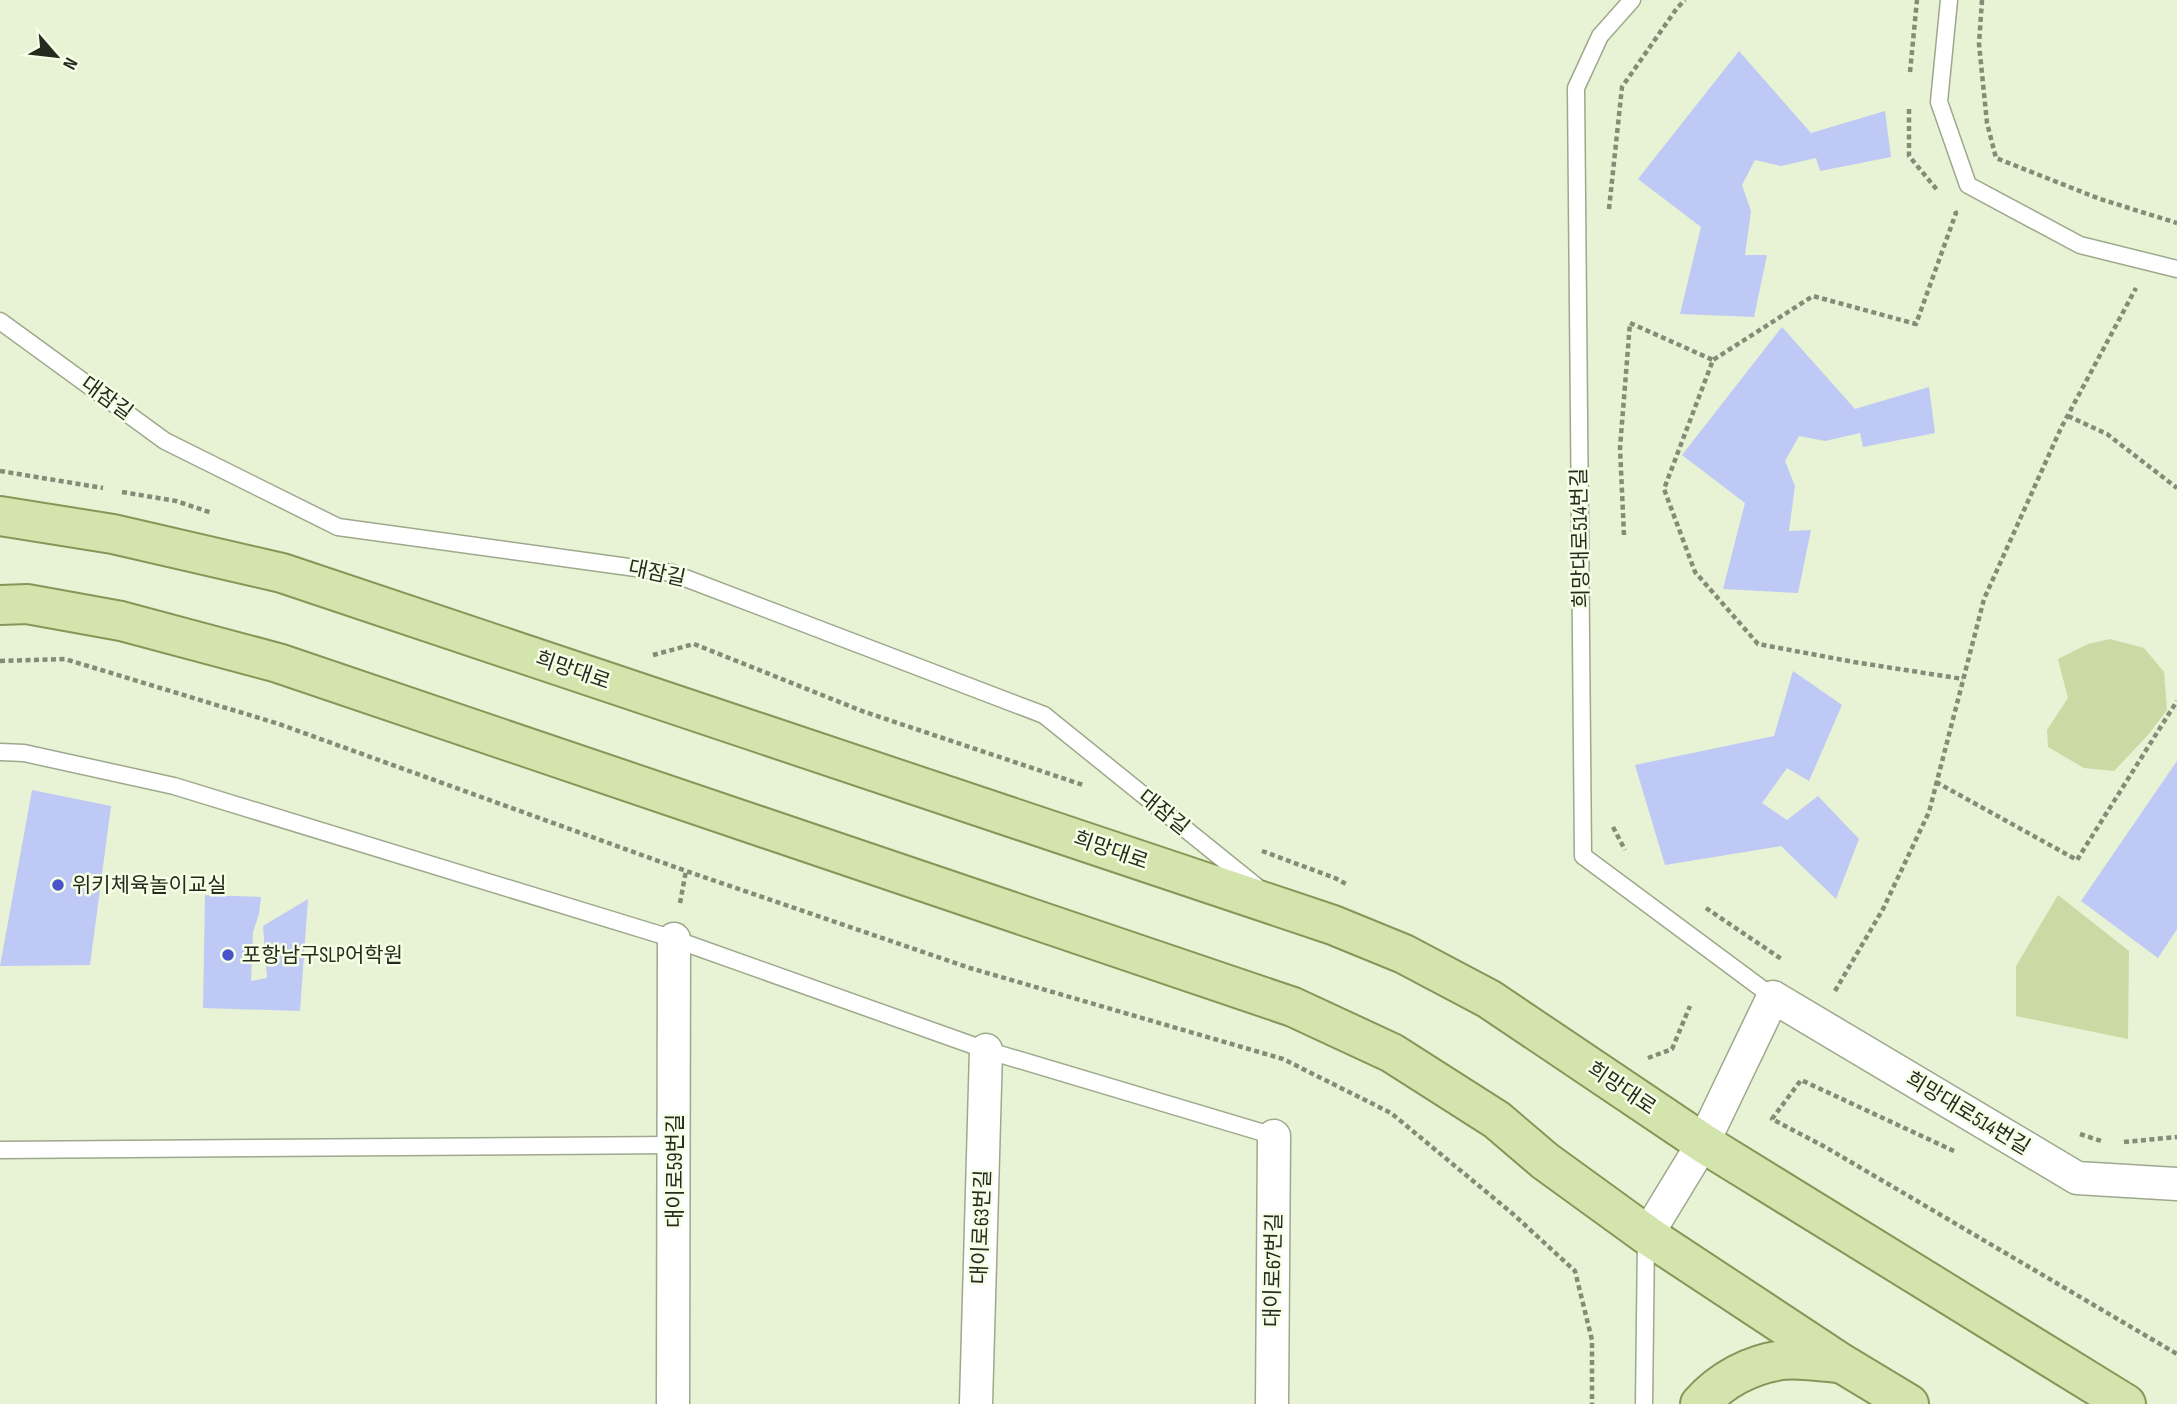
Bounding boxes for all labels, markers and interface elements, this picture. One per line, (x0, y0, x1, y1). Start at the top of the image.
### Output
north arrow (21, 21, 91, 91)
text: N (57, 53, 82, 73)
street label: 대잠길 (76, 371, 138, 426)
street label: 희망대로514번길 (1567, 468, 1594, 608)
street label: 대잠길 (626, 555, 688, 592)
street label: 희망대로 (532, 646, 613, 695)
street label: 대잠길 (1133, 784, 1194, 840)
street label: 희망대로 (1070, 826, 1151, 875)
place label: 위키체육놀이교실 (72, 873, 227, 898)
marker: 위키체육놀이교실 (50, 877, 66, 893)
place label: 포항남구SLP어학원 (242, 943, 403, 968)
marker: 포항남구SLP어학원 (220, 947, 236, 963)
street label: 희망대로 (1583, 1056, 1661, 1120)
street label: 희망대로514번길 (1901, 1067, 2034, 1160)
street label: 대이로59번길 (663, 1114, 688, 1228)
street label: 대이로63번길 (967, 1169, 996, 1285)
street label: 대이로67번길 (1260, 1213, 1287, 1327)

